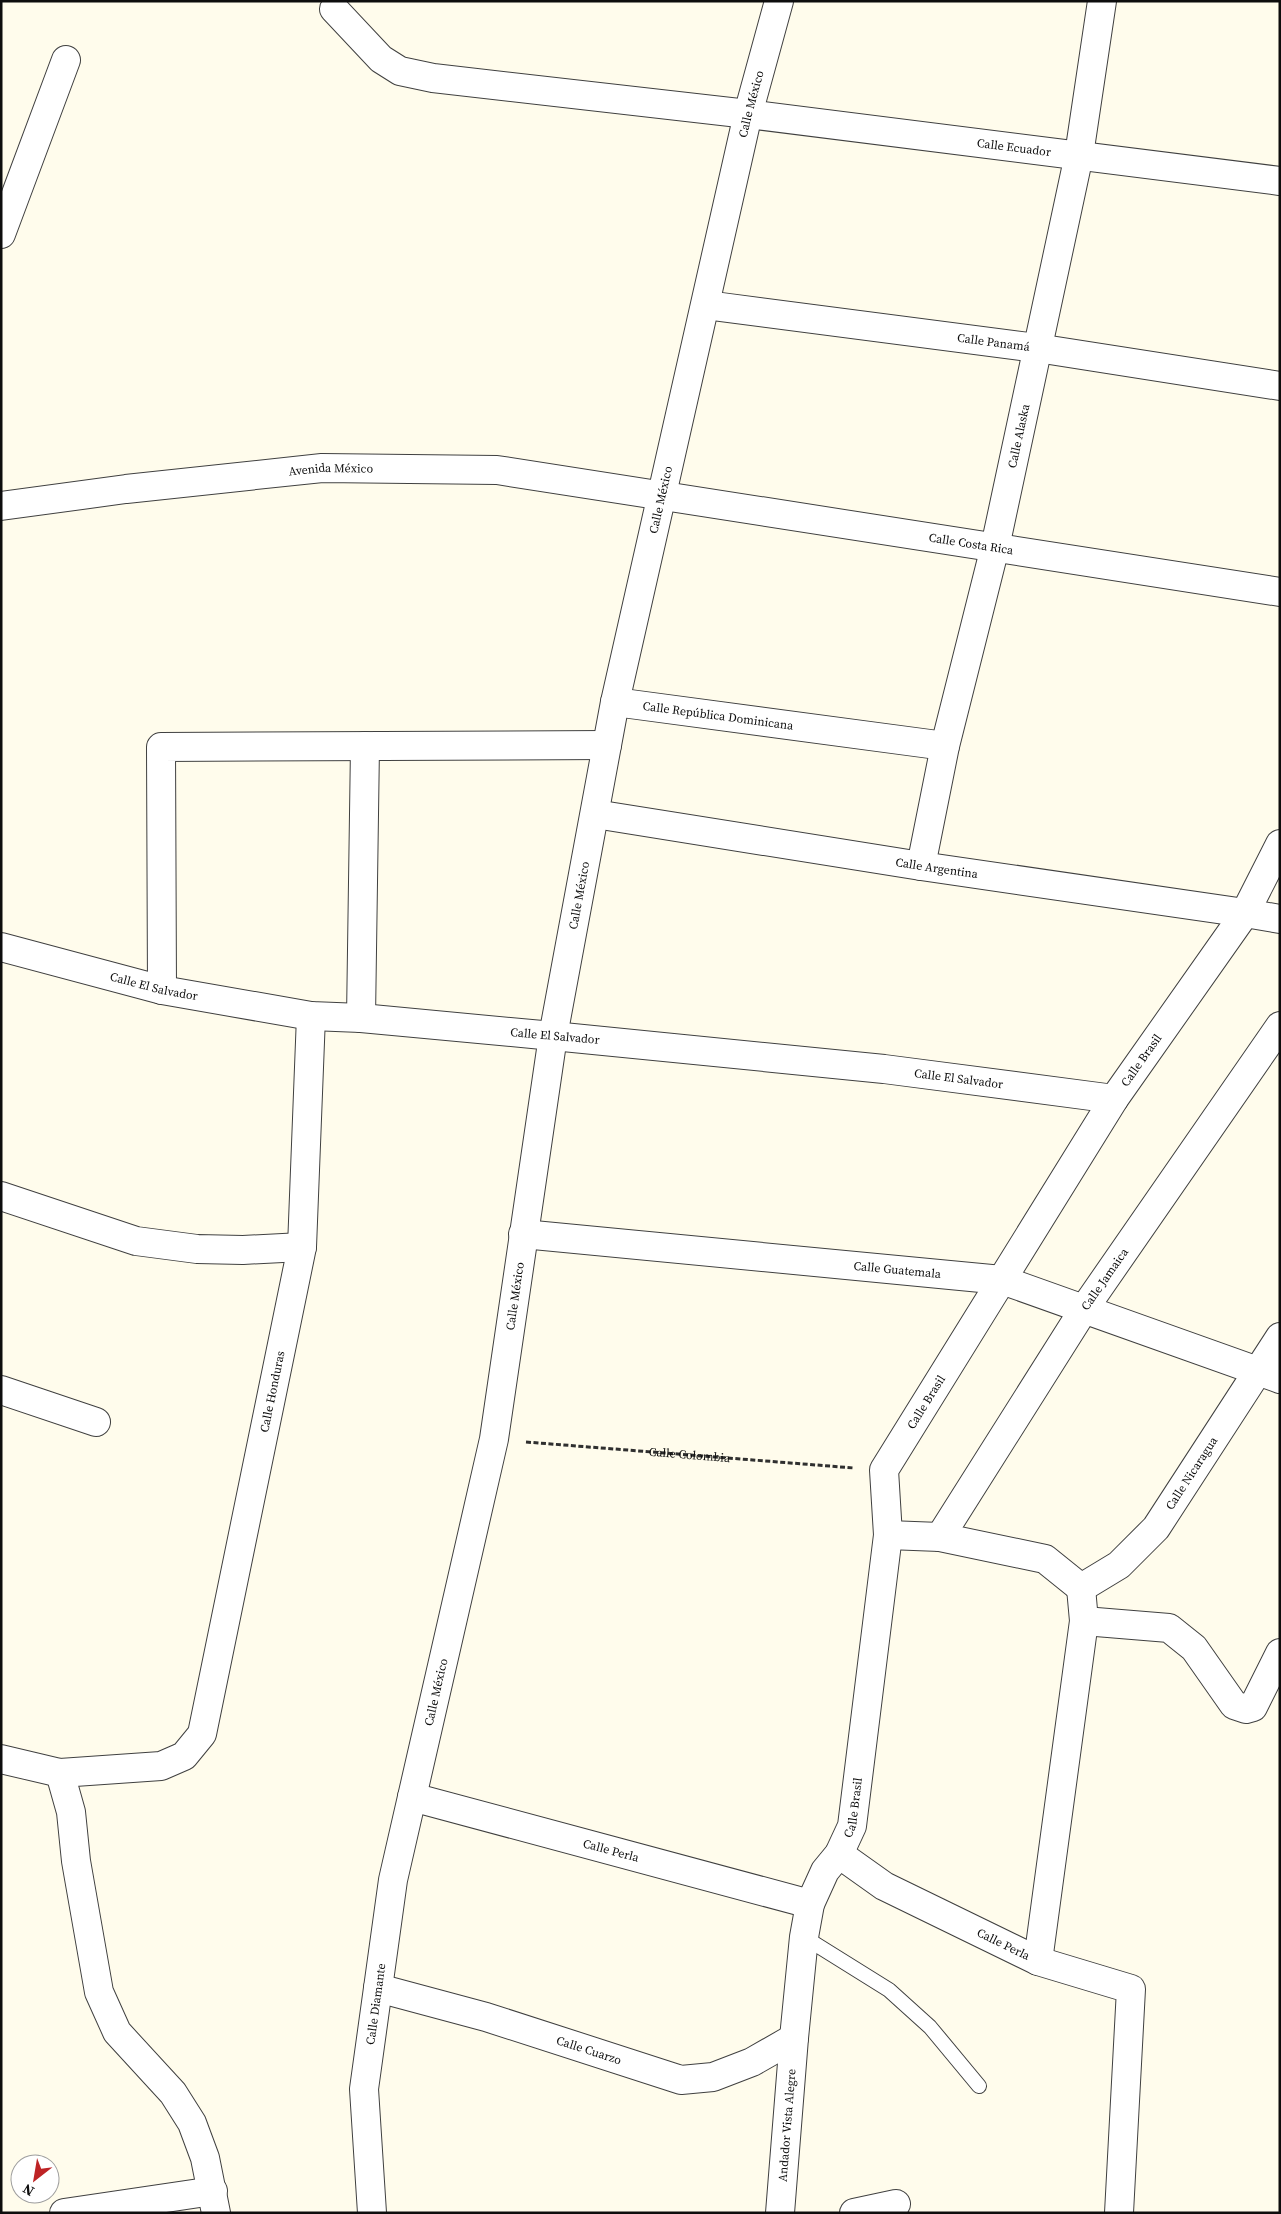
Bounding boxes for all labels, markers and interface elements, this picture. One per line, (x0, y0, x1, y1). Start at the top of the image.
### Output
street label: Calle México (735, 68, 768, 139)
street label: Calle Ecuador (976, 135, 1052, 160)
street label: Calle Panamá (956, 330, 1032, 355)
street label: Calle Alaska (1004, 402, 1034, 470)
street label: Avenida México (288, 460, 374, 480)
street label: Calle México (645, 464, 676, 535)
street label: Calle Costa Rica (928, 529, 1015, 558)
street label: Calle República Dominicana (642, 698, 795, 734)
street label: Calle Argentina (894, 854, 980, 882)
street label: Calle México (565, 860, 593, 931)
street label: Calle El Salvador (108, 968, 199, 1004)
street label: Calle El Salvador (510, 1024, 600, 1048)
street label: Calle Brasil (1117, 1030, 1166, 1090)
street label: Calle El Salvador (913, 1065, 1004, 1092)
street label: Calle Jamaica (1077, 1244, 1132, 1313)
street label: Calle Guatemala (853, 1258, 943, 1282)
street label: Calle México (502, 1261, 528, 1331)
street label: Calle Honduras (256, 1349, 288, 1434)
street label: Calle Brasil (903, 1372, 949, 1432)
street label: Calle Nicaragua (1162, 1433, 1222, 1513)
street label: Calle Colombia (648, 1444, 732, 1466)
street label: Calle México (421, 1656, 452, 1727)
street label: Calle Brasil (840, 1776, 866, 1840)
street label: Calle Perla (581, 1835, 642, 1866)
street label: Calle Perla (974, 1924, 1033, 1964)
street label: Calle Diamante (362, 1962, 389, 2046)
street label: Calle Cuarzo (554, 2032, 624, 2068)
street label: Andador Vista Alegre (775, 2068, 800, 2182)
north arrow (10, 2154, 60, 2204)
text: N (19, 2179, 38, 2201)

